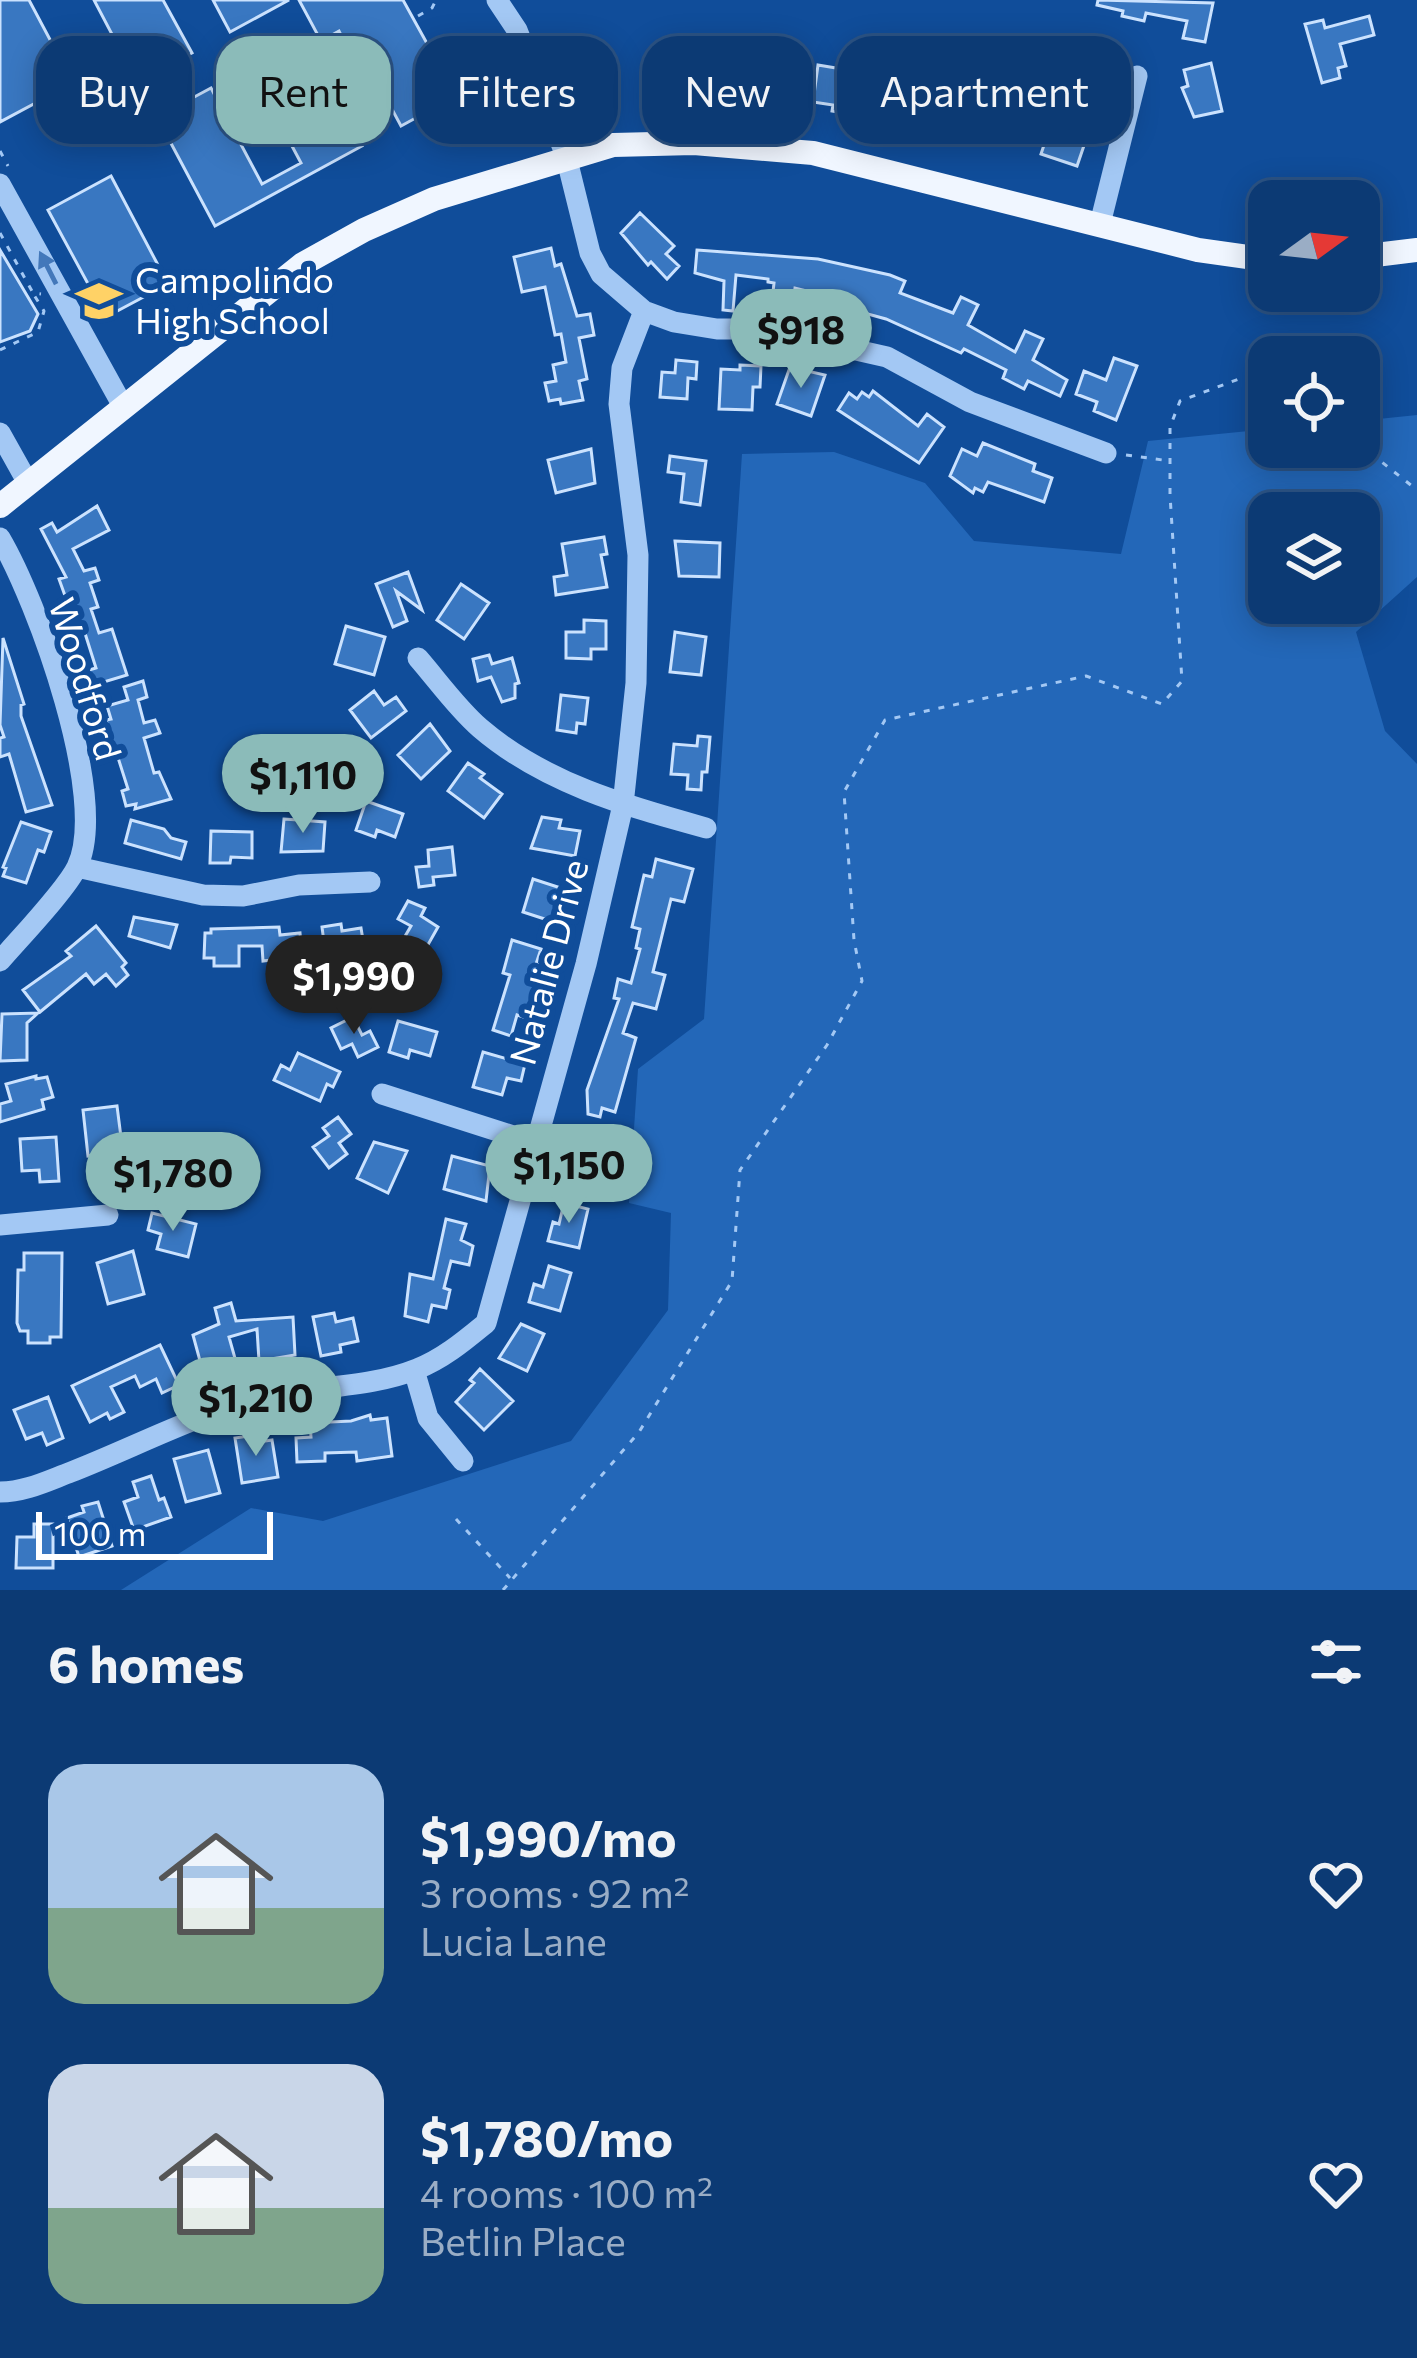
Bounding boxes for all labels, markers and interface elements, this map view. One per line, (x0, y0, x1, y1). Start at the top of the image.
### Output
chip: Buy (36, 36, 192, 144)
chip: Rent (216, 36, 391, 144)
chip: Filters (415, 36, 618, 144)
chip: New (642, 36, 813, 144)
chip: Apartment (837, 36, 1131, 144)
north arrow (1248, 180, 1380, 312)
map controls (1248, 180, 1380, 624)
one-way arrow (39, 251, 59, 286)
place label: Campolindo High School (135, 256, 334, 341)
school or university icon: Campolindo High School (74, 276, 124, 326)
pin: $918 (730, 289, 872, 391)
text: $918 (757, 304, 845, 352)
button: locate (1248, 336, 1380, 468)
button: layers (1248, 492, 1380, 624)
street label: Woodford (41, 592, 132, 765)
pin: $1,110 (205, 734, 401, 836)
text: $1,110 (249, 749, 357, 797)
street label: Natalie Drive (499, 854, 596, 1069)
pin: $1,990 (256, 935, 452, 1037)
text: $1,990 (292, 950, 416, 998)
pin: $1,150 (471, 1124, 667, 1226)
pin: $1,780 (75, 1132, 271, 1234)
text: $1,150 (512, 1139, 626, 1187)
text: $1,780 (113, 1147, 233, 1195)
pin: $1,210 (158, 1357, 354, 1459)
text: $1,210 (198, 1372, 314, 1420)
scale bar (36, 1506, 273, 1559)
text: 100 m (54, 1512, 146, 1553)
icon: filters (1303, 1629, 1369, 1695)
text: 6 homes (48, 1631, 244, 1694)
text: $1,990/mo (420, 1805, 677, 1868)
icon: home (144, 1812, 288, 1956)
icon: heart (1303, 1851, 1369, 1917)
text: 3 rooms · 92 m² (420, 1868, 690, 1916)
text: Lucia Lane (420, 1916, 607, 1964)
text: $1,780/mo (420, 2105, 673, 2168)
icon: home (144, 2112, 288, 2256)
icon: heart (1303, 2151, 1369, 2217)
text: 4 rooms · 100 m² (420, 2168, 713, 2216)
text: Betlin Place (420, 2216, 626, 2264)

